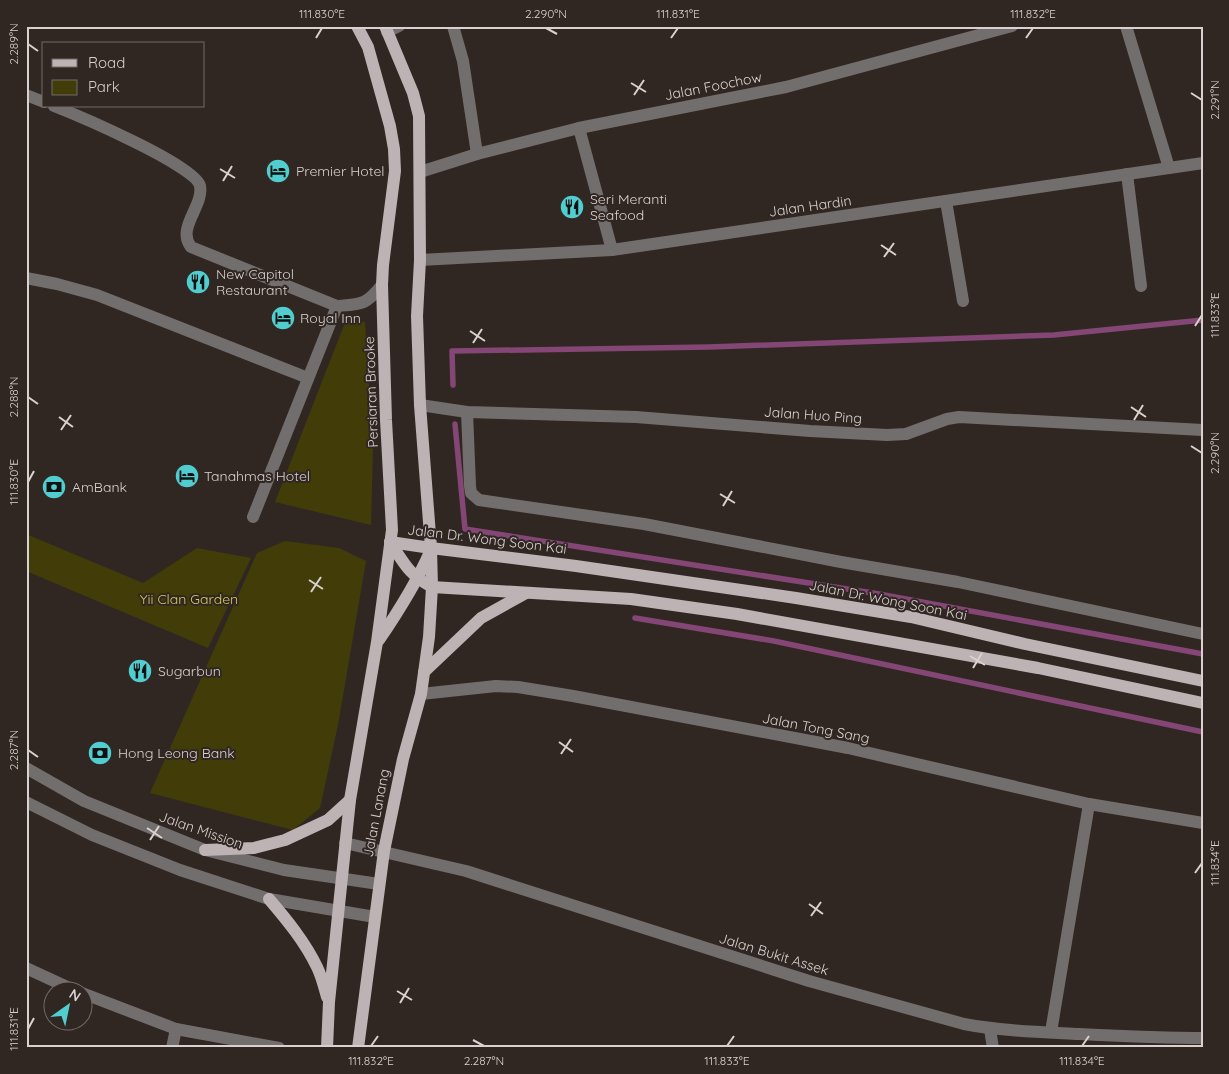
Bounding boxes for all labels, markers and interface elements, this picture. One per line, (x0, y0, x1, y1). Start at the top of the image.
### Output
text: 111.830°E (299, 6, 345, 21)
text: 2.290°N (525, 6, 567, 21)
text: 111.831°E (656, 6, 700, 21)
text: 111.832°E (1010, 6, 1056, 21)
text: 2.289°N (6, 23, 21, 65)
legend (42, 42, 205, 108)
text: Road (88, 53, 125, 72)
street label: Jalan Foochow (663, 68, 764, 104)
text: Park (88, 77, 120, 96)
text: 2.291°N (1207, 80, 1222, 120)
hotel icon: Premier Hotel (265, 158, 291, 184)
place label: Premier Hotel (296, 162, 385, 180)
place label: Seri Meranti Seafood (590, 190, 667, 224)
street label: Jalan Hardin (767, 191, 853, 221)
restaurant icon: Seri Meranti Seafood (559, 194, 585, 220)
place label: New Capitol Restaurant (216, 265, 294, 299)
restaurant icon: New Capitol Restaurant (185, 269, 211, 295)
text: 111.833°E (1207, 292, 1222, 338)
hotel icon: Royal Inn (270, 305, 296, 331)
place label: Royal Inn (300, 309, 361, 327)
street label: Persiaran Brooke (360, 336, 382, 448)
text: 2.288°N (6, 376, 21, 418)
street label: Jalan Huo Ping (763, 403, 863, 427)
text: 2.290°N (1207, 432, 1222, 474)
text: 111.830°E (6, 459, 21, 505)
hotel icon: Tanahmas Hotel (174, 463, 200, 489)
place label: Tanahmas Hotel (204, 467, 310, 485)
bank icon: AmBank (41, 474, 67, 500)
place label: AmBank (72, 478, 127, 496)
street label: Jalan Dr. Wong Soon Kai (406, 520, 568, 558)
street label: Jalan Dr. Wong Soon Kai (808, 576, 968, 624)
park label: Yii Clan Garden (140, 590, 238, 608)
restaurant icon: Sugarbun (127, 658, 153, 684)
place label: Sugarbun (158, 662, 221, 680)
street label: Jalan Tong Sang (761, 709, 871, 747)
text: 2.287°N (6, 730, 21, 770)
bank icon: Hong Leong Bank (87, 740, 113, 766)
place label: Hong Leong Bank (118, 744, 235, 762)
street label: Jalan Lanang (359, 767, 393, 859)
street label: Jalan Mission (157, 807, 245, 853)
text: 111.834°E (1207, 840, 1222, 886)
street label: Jalan Bukit Assek (717, 929, 831, 979)
north arrow (42, 982, 92, 1032)
text: N (66, 985, 84, 1005)
text: 111.831°E (6, 1007, 21, 1051)
text: 111.832°E (348, 1053, 394, 1068)
text: 2.287°N (464, 1053, 504, 1068)
text: 111.833°E (704, 1053, 750, 1068)
text: 111.834°E (1059, 1053, 1105, 1068)

